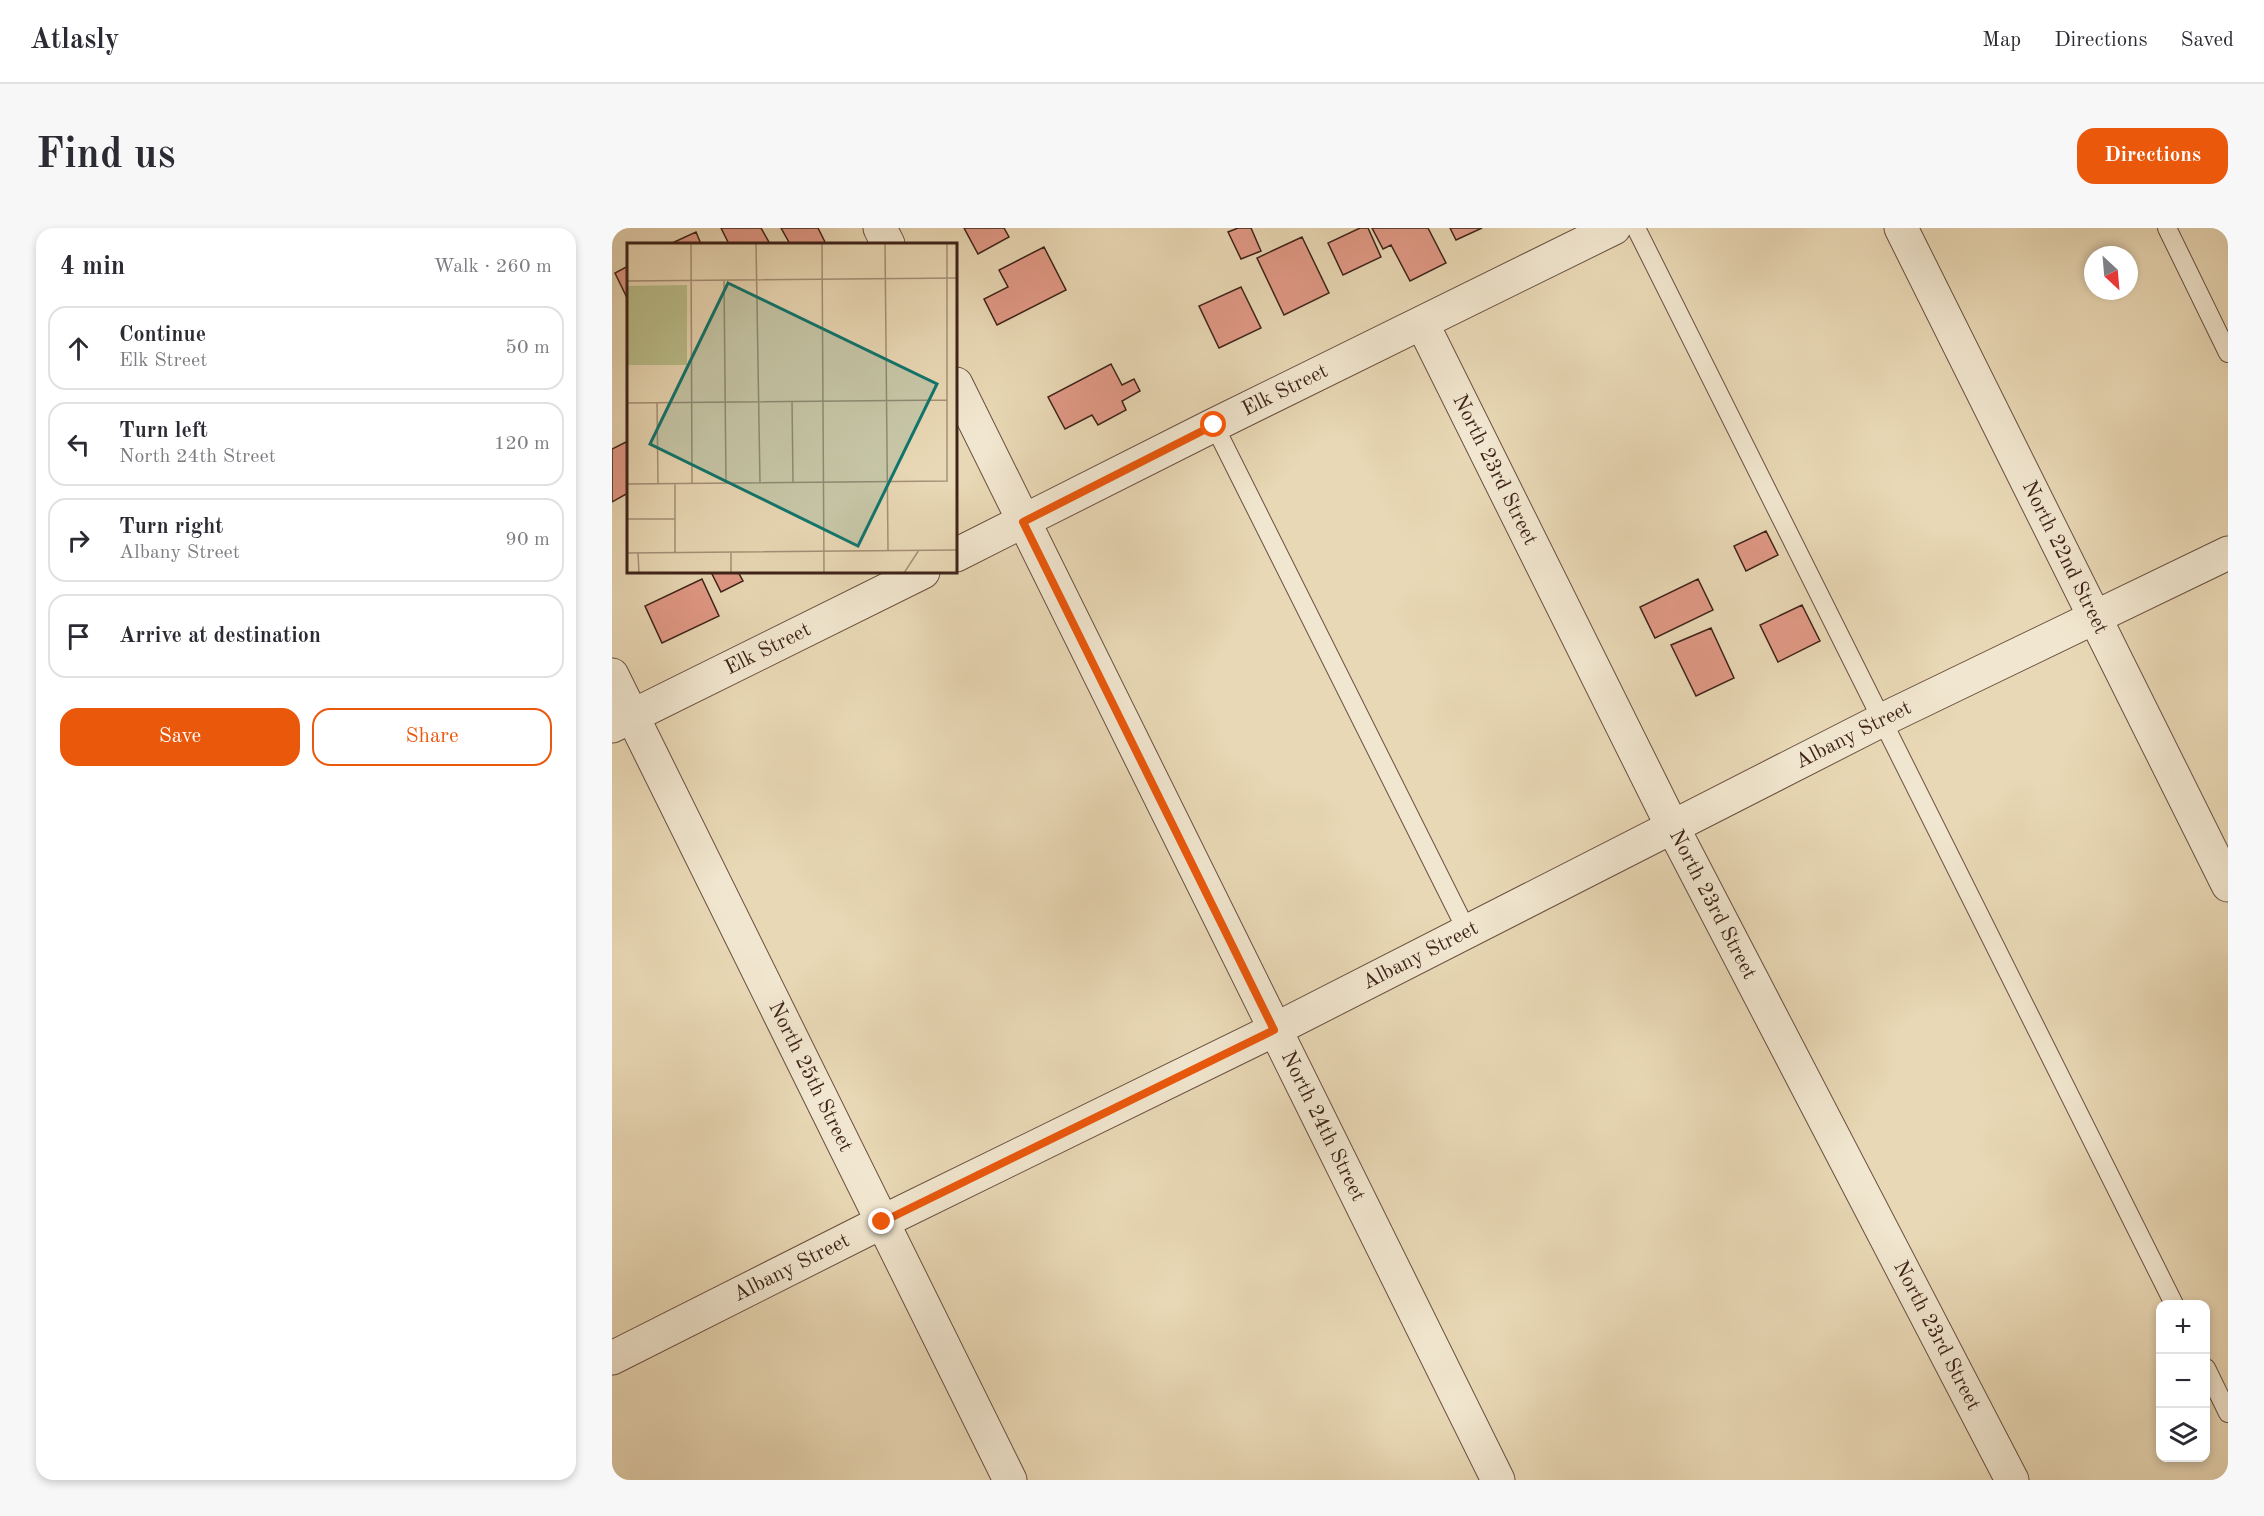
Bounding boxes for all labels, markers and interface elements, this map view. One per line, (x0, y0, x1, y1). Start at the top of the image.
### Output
text: Atlasly (30, 27, 120, 55)
text: Map (1982, 30, 2021, 51)
text: Directions (2054, 30, 2148, 51)
text: Saved (2181, 30, 2234, 51)
button: Directions (2077, 128, 2228, 184)
text: Find us (36, 135, 175, 177)
inset map (627, 243, 957, 573)
north arrow (2084, 246, 2138, 300)
text: 4 min (60, 254, 125, 280)
text: Walk · 260 m (433, 257, 552, 277)
text: Continue (119, 324, 206, 346)
icon: ahead (62, 332, 95, 365)
text: 50 m (505, 338, 550, 358)
text: Elk Street (119, 351, 207, 371)
street label: Elk Street (1239, 360, 1331, 420)
street label: North 23rd Street (1449, 391, 1541, 549)
route start (1200, 411, 1226, 437)
text: Turn left (119, 420, 208, 442)
icon: left (62, 428, 95, 461)
text: 120 m (494, 434, 550, 454)
text: North 24th Street (119, 447, 276, 467)
street label: North 22nd Street (2018, 477, 2112, 637)
text: Turn right (119, 516, 223, 538)
icon: right (62, 524, 95, 557)
text: 90 m (505, 530, 550, 550)
text: Albany Street (119, 543, 240, 563)
street label: Elk Street (722, 619, 814, 679)
icon: arrive (62, 620, 95, 653)
text: Arrive at destination (119, 625, 321, 647)
street label: Albany Street (1792, 697, 1915, 773)
button: Save (60, 708, 300, 766)
button: Share (312, 708, 552, 766)
street label: North 23rd Street (1665, 826, 1760, 983)
street label: Albany Street (1359, 917, 1482, 994)
street label: North 25th Street (765, 998, 856, 1155)
street label: North 24th Street (1277, 1048, 1369, 1205)
route end (868, 1208, 894, 1234)
street label: Albany Street (730, 1230, 853, 1306)
street label: North 23rd Street (1889, 1257, 1984, 1414)
map controls (2156, 1300, 2210, 1462)
button: + (2156, 1300, 2210, 1354)
button: − (2156, 1354, 2210, 1408)
button: layers (2156, 1408, 2210, 1462)

